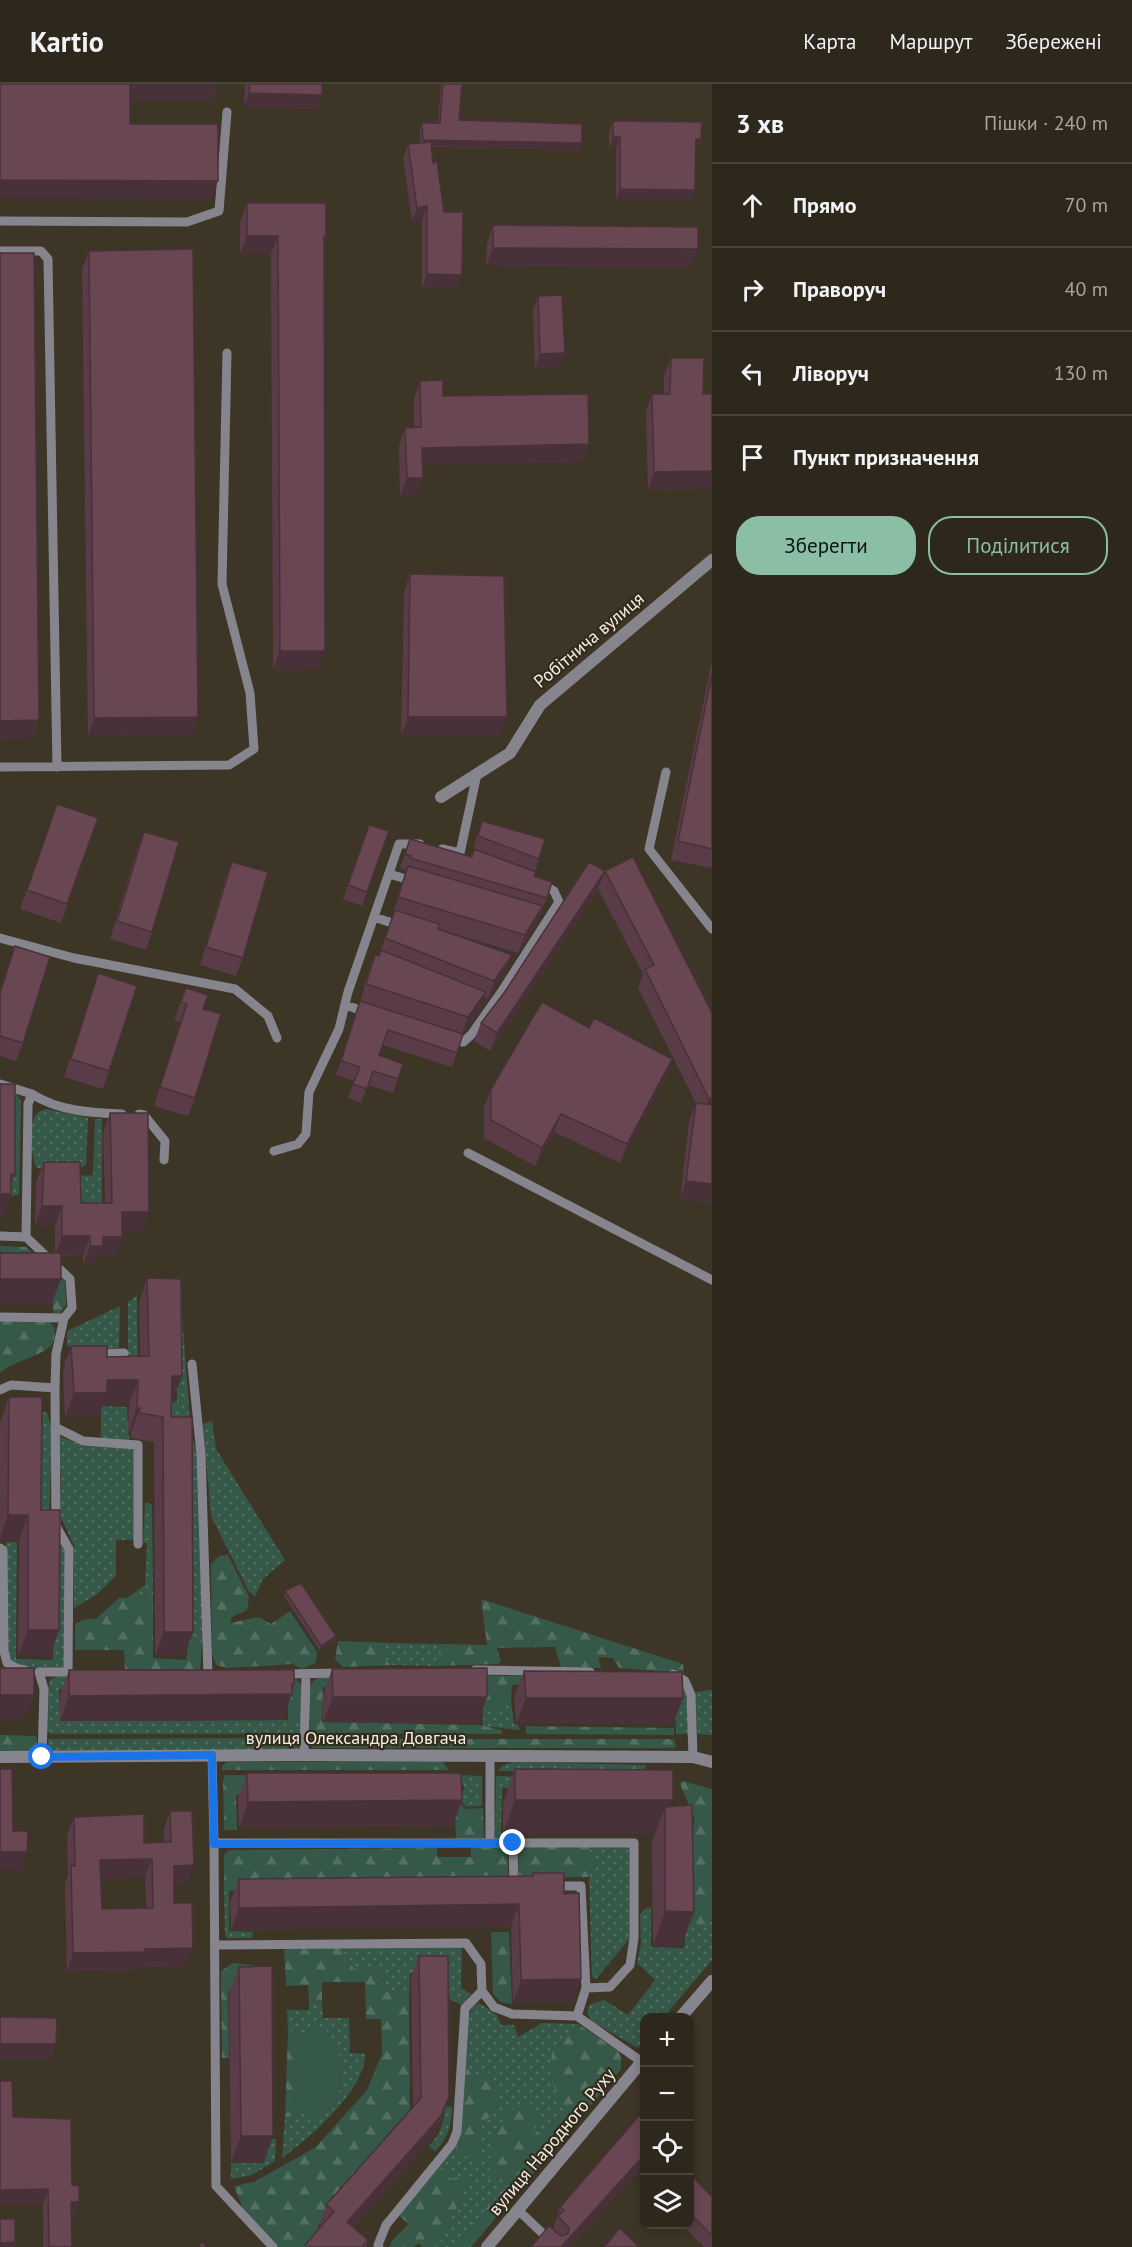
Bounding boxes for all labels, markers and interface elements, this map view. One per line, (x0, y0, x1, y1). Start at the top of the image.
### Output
text: Kartio (30, 23, 104, 60)
text: Карта (803, 28, 856, 55)
text: Маршрут (889, 28, 972, 55)
text: Збережені (1005, 28, 1102, 55)
text: 3 хв (736, 107, 784, 140)
text: Пішки · 240 m (984, 110, 1108, 136)
icon: ahead (736, 189, 769, 222)
text: Прямо (793, 191, 856, 219)
text: 70 m (1065, 192, 1108, 218)
icon: right (736, 273, 769, 306)
text: Праворуч (793, 275, 886, 303)
text: 40 m (1065, 276, 1108, 302)
icon: left (736, 357, 769, 390)
text: Ліворуч (793, 359, 869, 387)
text: 130 m (1054, 360, 1108, 386)
icon: arrive (736, 441, 769, 474)
text: Пункт призначення (793, 443, 979, 471)
button: Зберегти (736, 516, 916, 575)
button: Поділитися (928, 516, 1108, 575)
street label: Робітнича вулиця (529, 587, 649, 693)
street label: вулиця Олександра Довгача (246, 1726, 466, 1749)
route start (28, 1743, 54, 1769)
route end (499, 1829, 525, 1855)
map controls (640, 2013, 694, 2229)
button: + (640, 2013, 694, 2067)
street label: вулиця Народного Руху (483, 2063, 620, 2220)
button: − (640, 2067, 694, 2121)
button: locate (640, 2121, 694, 2175)
button: layers (640, 2175, 694, 2229)

